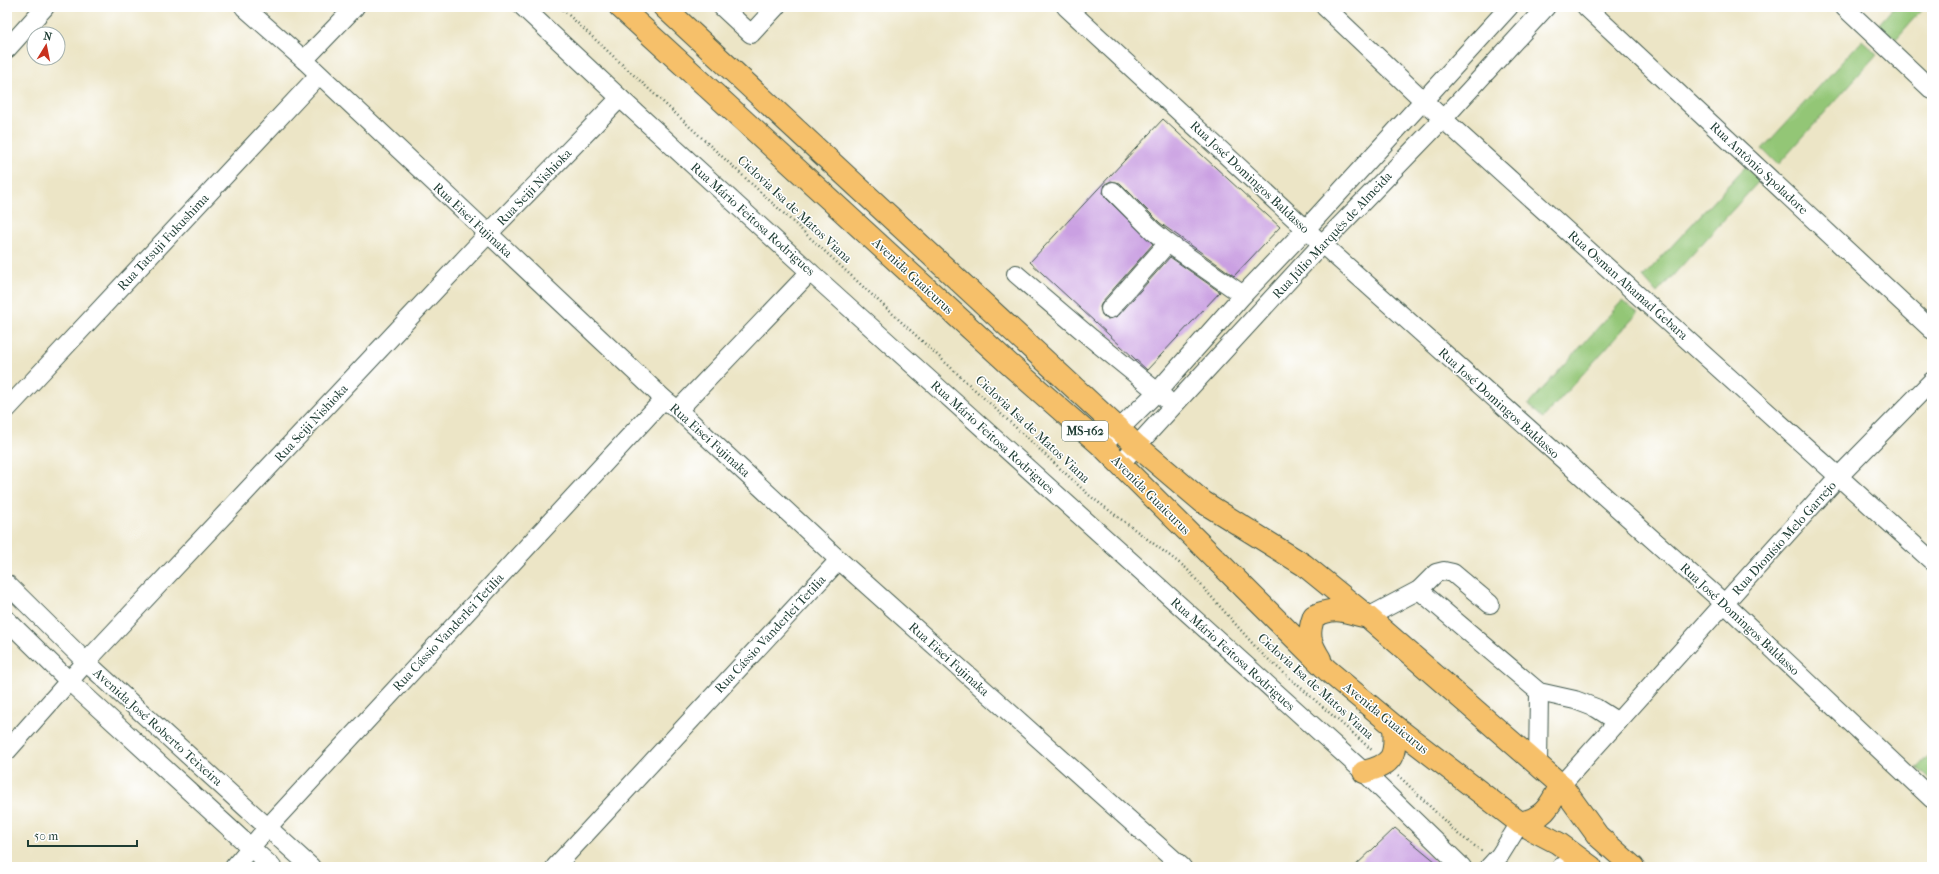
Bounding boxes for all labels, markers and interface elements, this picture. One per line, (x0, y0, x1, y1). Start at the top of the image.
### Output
north arrow (26, 26, 66, 66)
text: N (42, 30, 54, 44)
street label: Rua José Domingos Baldasso (1187, 118, 1313, 237)
street label: Rua Antônio Spoladore (1707, 119, 1811, 218)
street label: Rua Seiji Nishioka (494, 145, 575, 228)
street label: Ciclovia Isa de Matos Viana (735, 152, 856, 267)
street label: Rua Mário Feitosa Rodrigues (688, 159, 818, 279)
street label: Rua Júlio Marquês de Almeida (1269, 168, 1395, 302)
street label: Rua Eisei Fujinaka (430, 179, 516, 261)
street label: Rua Tatsuji Fukushima (114, 190, 212, 294)
street label: Rua Osman Ahamad Gebara (1565, 227, 1692, 343)
street label: Avenida Guaicurus (869, 234, 957, 317)
street label: Rua José Domingos Baldasso (1435, 345, 1563, 462)
street label: Ciclovia Isa de Matos Viana (973, 372, 1094, 487)
street label: Rua Mário Feitosa Rodrigues (928, 377, 1058, 497)
street label: Rua Seiji Nishioka (271, 380, 352, 465)
street label: Rua Eisei Fujinaka (667, 400, 754, 481)
road number: MS-162 (1062, 421, 1108, 441)
street label: Avenida Guaicurus (1108, 452, 1194, 538)
street label: Rua Dionísio Melo Garrejo (1729, 478, 1839, 598)
street label: Rua José Domingos Baldasso (1677, 560, 1803, 679)
street label: Rua Cássio Vanderlei Tetilia (389, 569, 507, 694)
street label: Rua Cássio Vanderlei Tetilia (711, 571, 829, 696)
street label: Rua Mário Feitosa Rodrigues (1168, 594, 1298, 714)
street label: Rua Eisei Fujinaka (906, 619, 993, 700)
street label: Ciclovia Isa de Matos Viana (1255, 630, 1378, 743)
street label: Avenida José Roberto Teixeira (90, 664, 226, 789)
street label: Avenida Guaicurus (1340, 678, 1432, 757)
scale bar (28, 822, 137, 848)
text: 50 m (34, 829, 58, 843)

